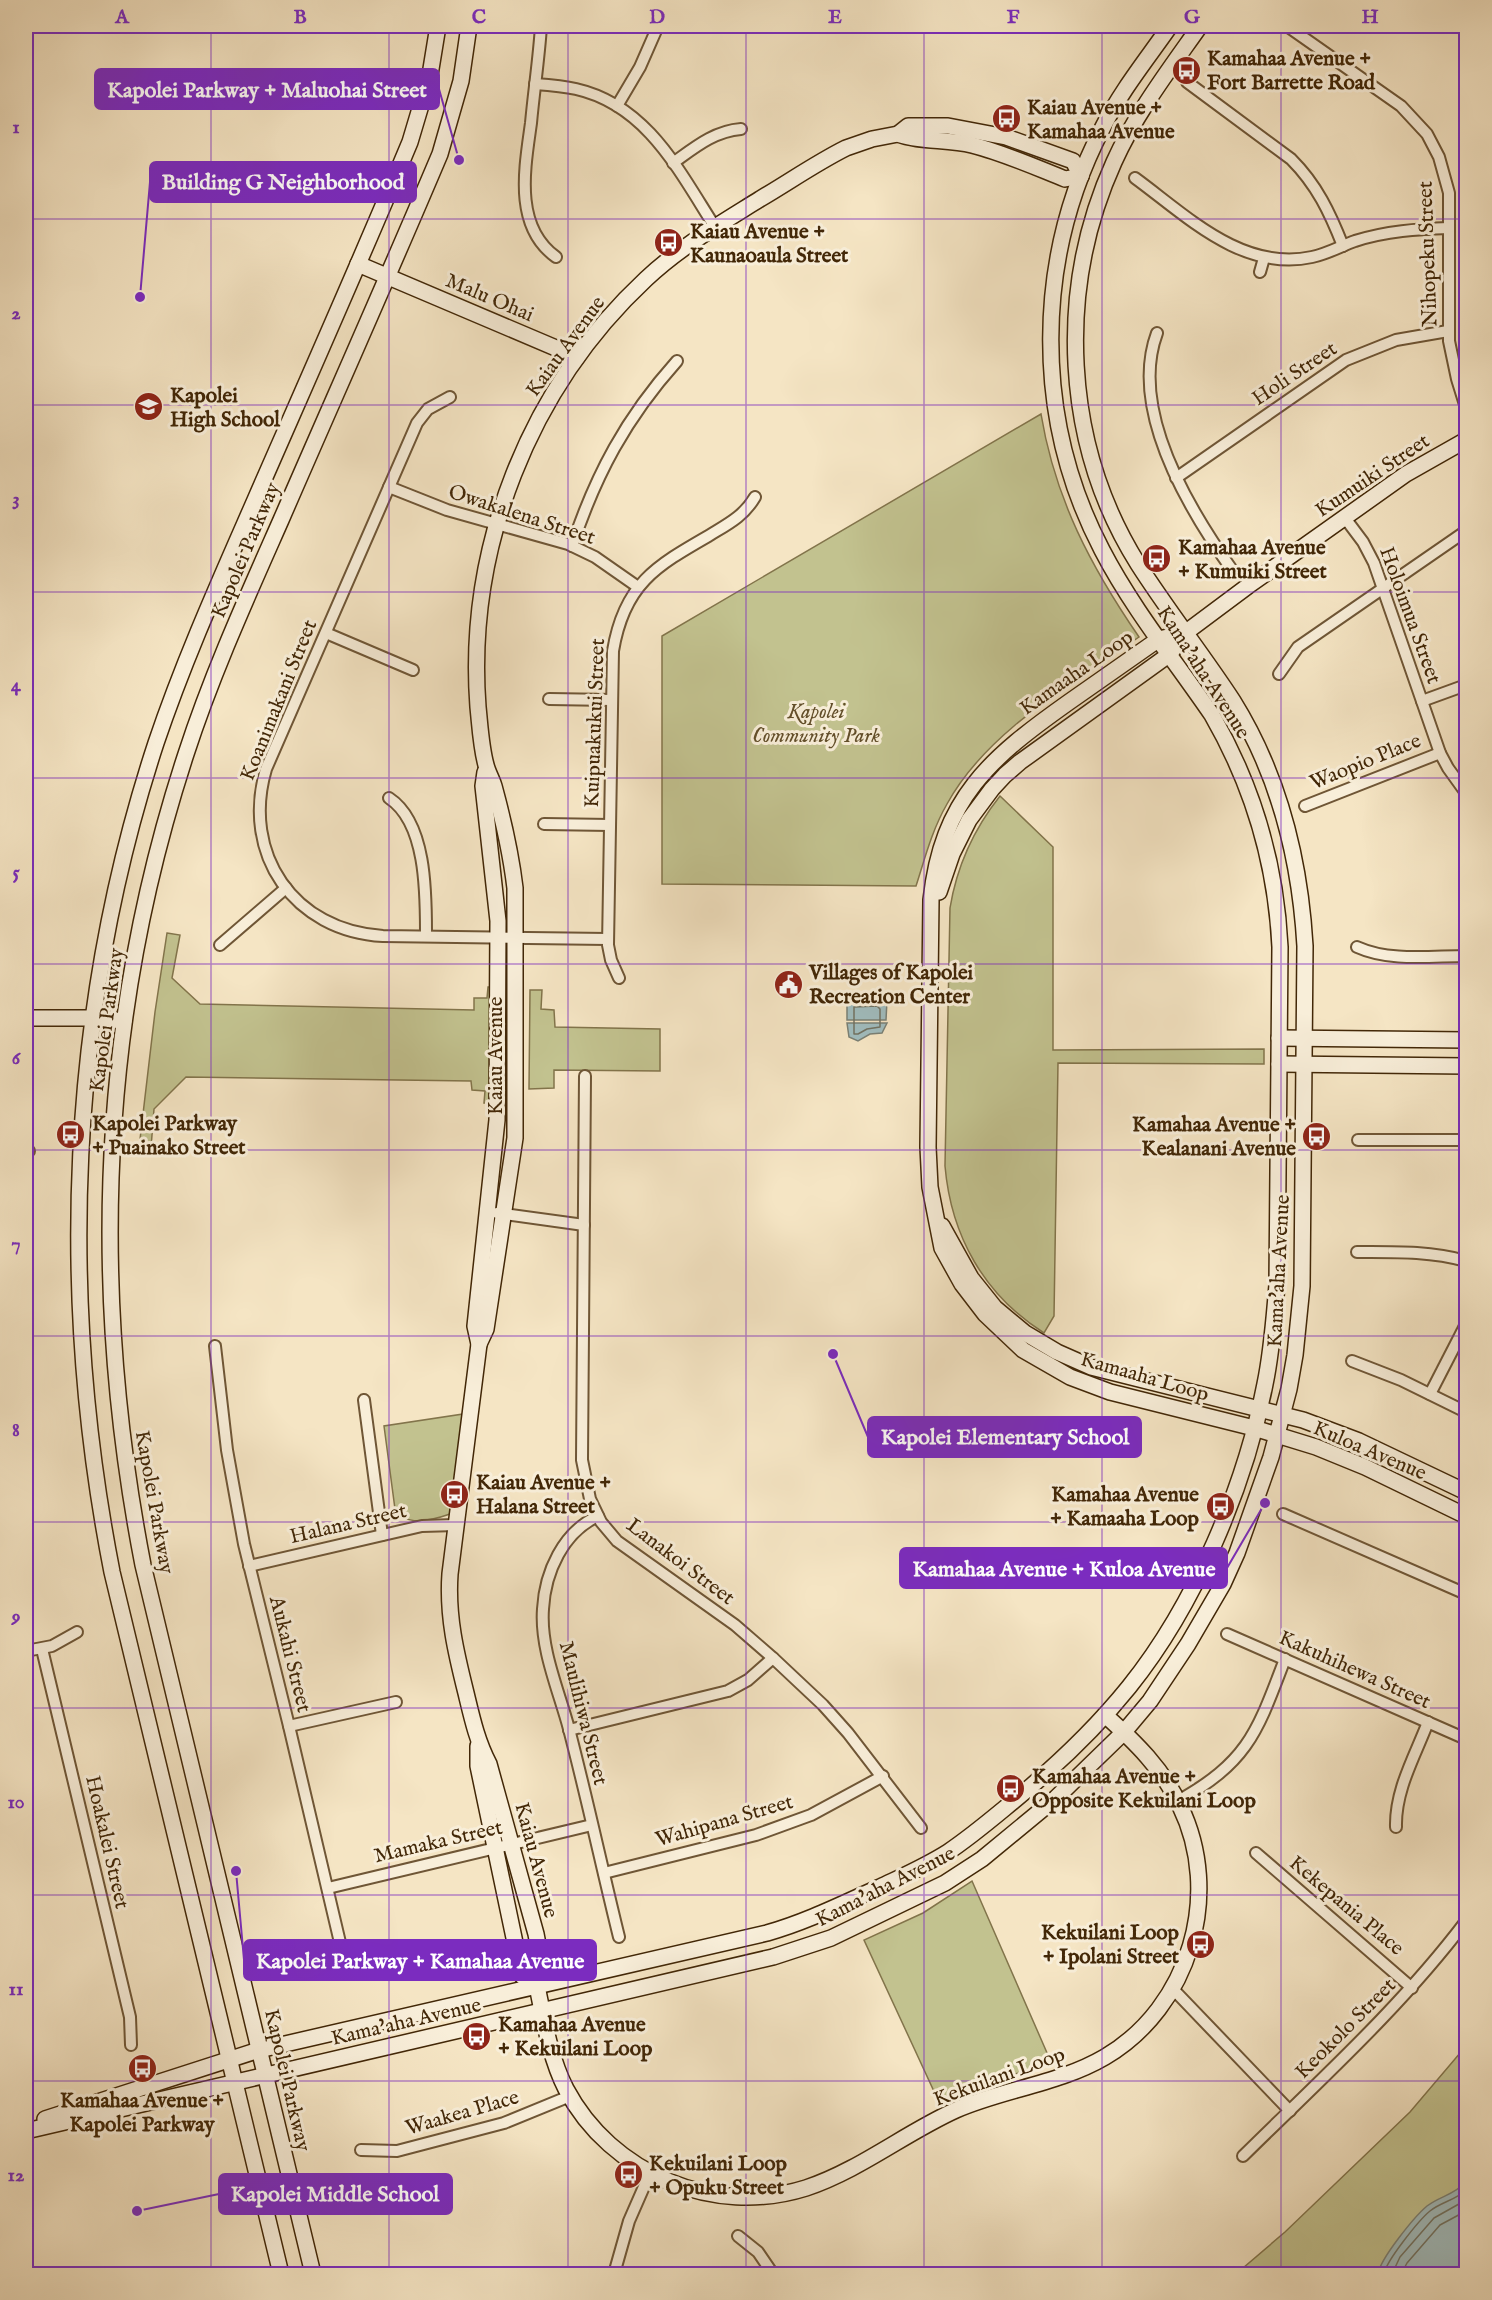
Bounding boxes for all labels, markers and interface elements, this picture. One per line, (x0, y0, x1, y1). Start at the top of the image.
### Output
text: A (114, 5, 130, 30)
text: B (293, 5, 307, 30)
text: C (472, 5, 486, 30)
text: D (649, 5, 665, 30)
text: E (828, 5, 842, 30)
text: F (1007, 5, 1020, 30)
text: G (1184, 5, 1201, 30)
text: H (1361, 5, 1379, 30)
place label: Kamahaa Avenue + Fort Barrette Road (1207, 46, 1376, 97)
bus stop icon: Kamahaa Avenue + Fort Barrette Road (1170, 54, 1202, 86)
callout: Kapolei Parkway + Maluohai Street (95, 69, 439, 109)
text: Kapolei Parkway + Maluohai Street (107, 77, 427, 105)
place label: Kaiau Avenue + Kamahaa Avenue (1027, 95, 1175, 146)
bus stop icon: Kaiau Avenue + Kamahaa Avenue (990, 103, 1022, 135)
text: 1 (12, 115, 20, 140)
callout: Building G Neighborhood (150, 162, 416, 202)
text: Building G Neighborhood (162, 169, 406, 197)
street label: Nihopeku Street (1412, 181, 1445, 327)
place label: Kaiau Avenue + Kaunaoaula Street (690, 219, 849, 270)
bus stop icon: Kaiau Avenue + Kaunaoaula Street (653, 227, 685, 259)
street label: Malu Ohai (441, 268, 538, 329)
street label: Kaiau Avenue (520, 291, 612, 403)
text: 2 (11, 301, 21, 326)
street label: Holi Street (1247, 336, 1343, 413)
place label: Kapolei High School (170, 383, 281, 434)
school or university icon: Kapolei High School (133, 391, 165, 423)
street label: Kumuiki Street (1310, 428, 1435, 524)
street label: Kapolei Parkway (206, 478, 287, 623)
street label: Owakalena Street (445, 479, 598, 552)
text: 3 (12, 487, 20, 512)
place label: Kamahaa Avenue + Kumuiki Street (1178, 535, 1327, 586)
bus stop icon: Kamahaa Avenue + Kumuiki Street (1141, 543, 1173, 575)
street label: Holoimua Street (1372, 543, 1447, 688)
street label: Kama'aha Avenue (1150, 601, 1256, 745)
street label: Koanimakani Street (235, 616, 324, 785)
street label: Kamaaha Loop (1015, 624, 1139, 722)
street label: Kuipuakukui Street (579, 638, 612, 808)
text: 4 (11, 673, 22, 698)
park label: Kapolei Community Park (752, 699, 880, 750)
street label: Waopio Place (1306, 728, 1425, 797)
text: 5 (12, 860, 20, 885)
street label: Kapolei Parkway (84, 946, 131, 1094)
place label: Villages of Kapolei Recreation Center (808, 960, 974, 1011)
public building icon: Villages of Kapolei Recreation Center (772, 968, 804, 1000)
street label: Kaiau Avenue (483, 996, 510, 1115)
text: 6 (12, 1046, 22, 1071)
place label: Kapolei Parkway + Puainako Street (92, 1111, 246, 1162)
place label: Kamahaa Avenue + Kealanani Avenue (1132, 1112, 1296, 1163)
bus stop icon: Kapolei Parkway + Puainako Street (55, 1119, 87, 1151)
bus stop icon: Kamahaa Avenue + Kealanani Avenue (1301, 1120, 1333, 1152)
street label: Kama'aha Avenue (1262, 1194, 1297, 1348)
text: 7 (11, 1232, 21, 1257)
street label: Kamaaha Loop (1077, 1346, 1212, 1409)
street label: Kuloa Avenue (1309, 1415, 1431, 1488)
callout: Kapolei Elementary School (868, 1417, 1141, 1457)
text: 8 (12, 1418, 20, 1443)
text: Kapolei Elementary School (881, 1424, 1130, 1452)
street label: Kapolei Parkway (128, 1428, 180, 1577)
place label: Kaiau Avenue + Halana Street (476, 1470, 611, 1521)
bus stop icon: Kaiau Avenue + Halana Street (439, 1478, 471, 1510)
place label: Kamahaa Avenue + Kamaaha Loop (1050, 1482, 1200, 1533)
bus stop icon: Kamahaa Avenue + Kamaaha Loop (1204, 1490, 1236, 1522)
street label: Halana Street (287, 1498, 409, 1551)
street label: Lanakoi Street (620, 1513, 740, 1612)
callout: Kamahaa Avenue + Kuloa Avenue (900, 1548, 1227, 1588)
text: Kamahaa Avenue + Kuloa Avenue (912, 1556, 1216, 1584)
street label: Aukahi Street (262, 1592, 317, 1715)
text: 9 (11, 1604, 21, 1629)
street label: Kakuhihewa Street (1274, 1625, 1435, 1716)
street label: Maulihiwa Street (552, 1639, 613, 1788)
place label: Kamahaa Avenue + Opposite Kekuilani Loop (1032, 1764, 1256, 1815)
bus stop icon: Kamahaa Avenue + Opposite Kekuilani Loop (995, 1772, 1027, 1804)
street label: Hoakalei Street (78, 1773, 135, 1912)
street label: Wahipana Street (652, 1789, 796, 1854)
text: 10 (7, 1790, 25, 1815)
street label: Kaiau Avenue (507, 1800, 564, 1922)
street label: Mamaka Street (371, 1815, 505, 1870)
street label: Kama'aha Avenue (811, 1840, 960, 1934)
street label: Kekepania Place (1283, 1850, 1409, 1962)
place label: Kekuilani Loop + Ipolani Street (1041, 1920, 1180, 1971)
bus stop icon: Kekuilani Loop + Ipolani Street (1184, 1928, 1216, 1960)
callout: Kapolei Parkway + Kamahaa Avenue (244, 1940, 596, 1980)
text: Kapolei Parkway + Kamahaa Avenue (256, 1948, 584, 1976)
street label: Keokolo Street (1290, 1973, 1402, 2085)
text: 11 (9, 1977, 23, 2002)
street label: Kama'aha Avenue (329, 1992, 484, 2053)
street label: Kapolei Parkway (257, 2007, 316, 2155)
place label: Kamahaa Avenue + Kekuilani Loop (498, 2012, 653, 2063)
bus stop icon: Kamahaa Avenue + Kekuilani Loop (461, 2020, 493, 2052)
street label: Kekuilani Loop (930, 2041, 1069, 2114)
bus stop icon: Kamahaa Avenue + Kapolei Parkway (126, 2053, 158, 2085)
street label: Waakea Place (403, 2084, 523, 2143)
place label: Kamahaa Avenue + Kapolei Parkway (60, 2088, 224, 2139)
place label: Kekuilani Loop + Opuku Street (649, 2151, 788, 2202)
bus stop icon: Kekuilani Loop + Opuku Street (612, 2159, 644, 2191)
text: 12 (8, 2163, 25, 2188)
callout: Kapolei Middle School (219, 2174, 452, 2214)
text: Kapolei Middle School (231, 2181, 440, 2209)

